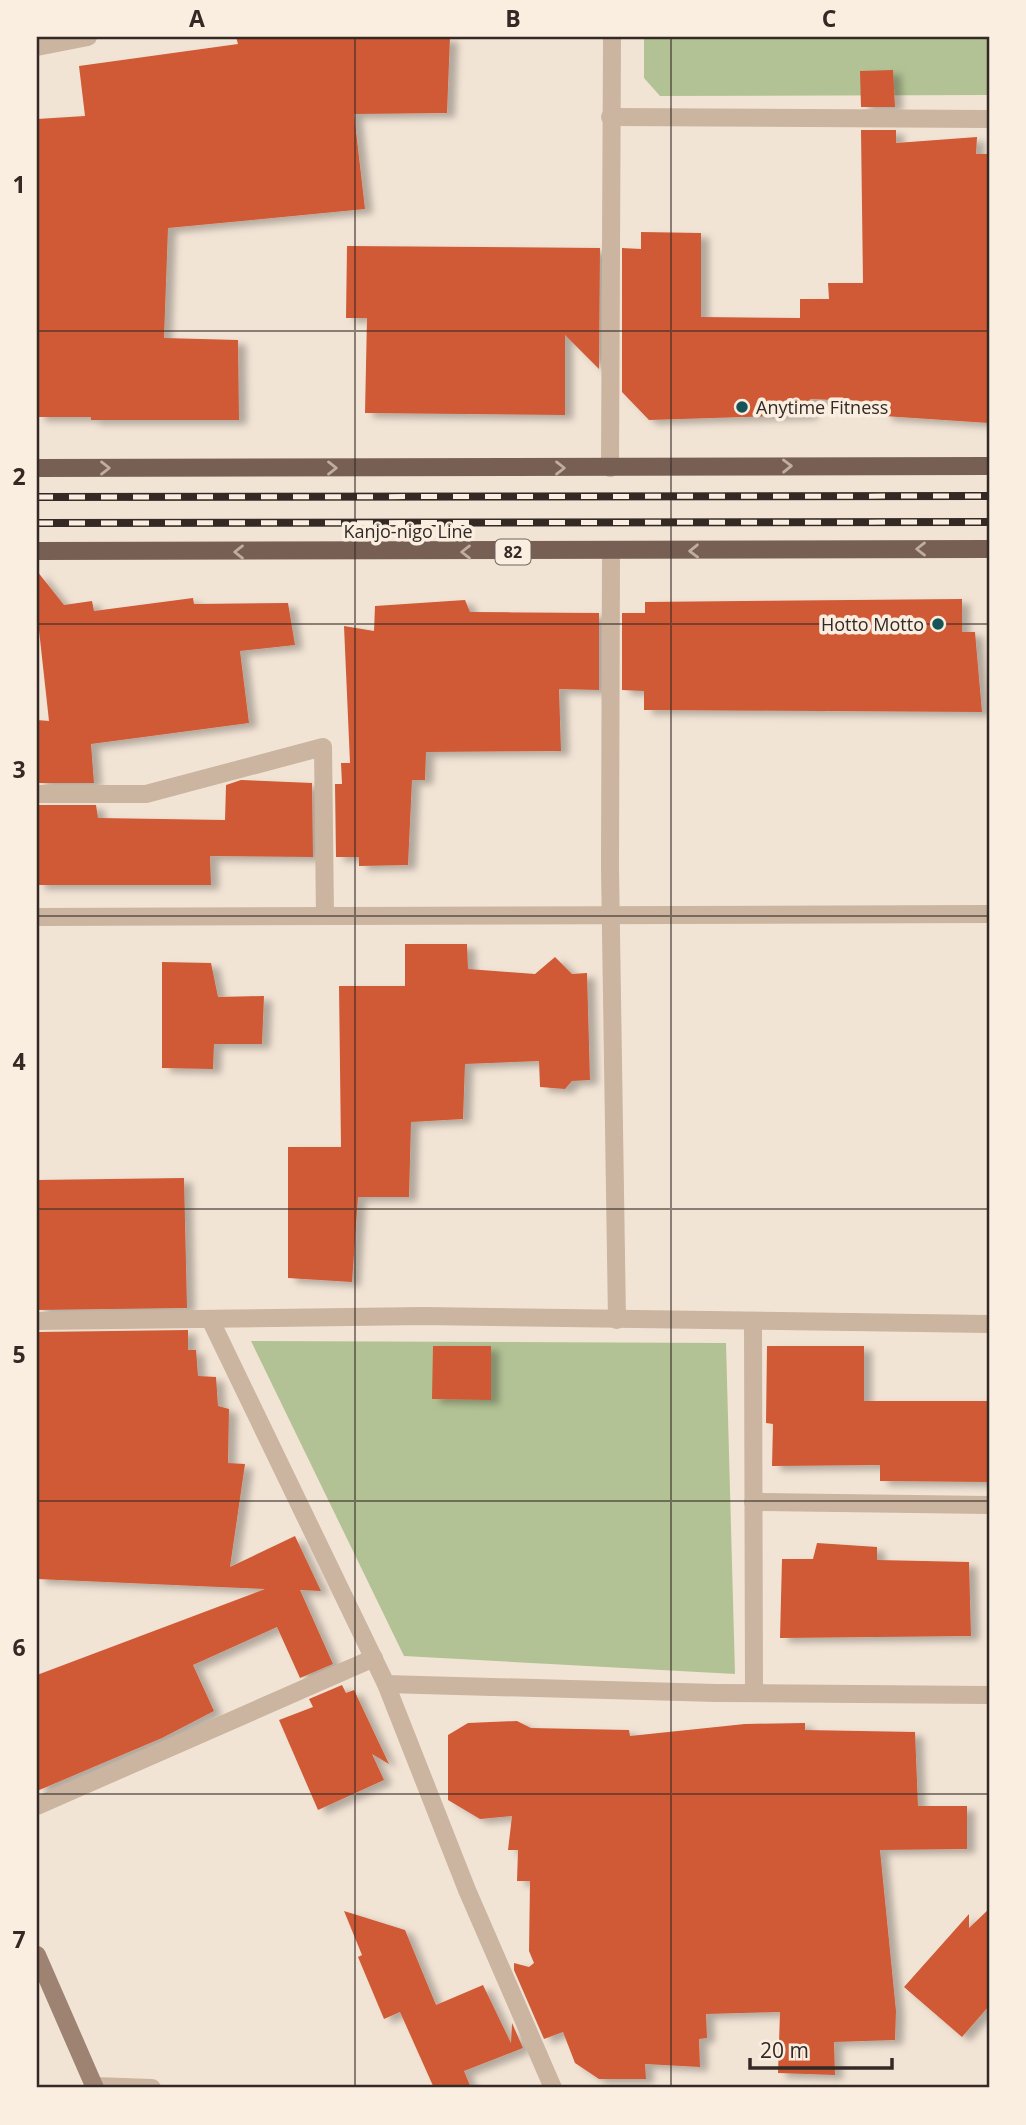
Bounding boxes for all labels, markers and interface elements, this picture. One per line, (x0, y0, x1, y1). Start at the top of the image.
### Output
text: A (189, 2, 205, 34)
text: B (505, 2, 521, 34)
text: C (822, 2, 836, 34)
text: 1 (12, 168, 26, 200)
place label: Anytime Fitness (756, 395, 888, 419)
marker: Anytime Fitness (734, 399, 750, 415)
one-way arrow (783, 458, 793, 474)
text: 2 (12, 460, 26, 492)
one-way arrow (100, 460, 111, 476)
one-way arrow (328, 460, 338, 476)
one-way arrow (555, 460, 566, 476)
street label: Kanjo-nigo Line (343, 519, 473, 543)
road number: 82 (496, 540, 530, 565)
one-way arrow (915, 541, 926, 557)
one-way arrow (688, 543, 698, 559)
one-way arrow (233, 544, 243, 560)
one-way arrow (460, 544, 471, 560)
place label: Hotto Motto (821, 612, 924, 636)
marker: Hotto Motto (930, 616, 946, 632)
text: 3 (12, 753, 26, 785)
text: 4 (12, 1045, 26, 1077)
text: 5 (12, 1338, 26, 1370)
text: 6 (12, 1631, 26, 1663)
text: 7 (12, 1923, 26, 1955)
scale bar (750, 2027, 891, 2071)
text: 20 m (760, 2036, 809, 2064)

